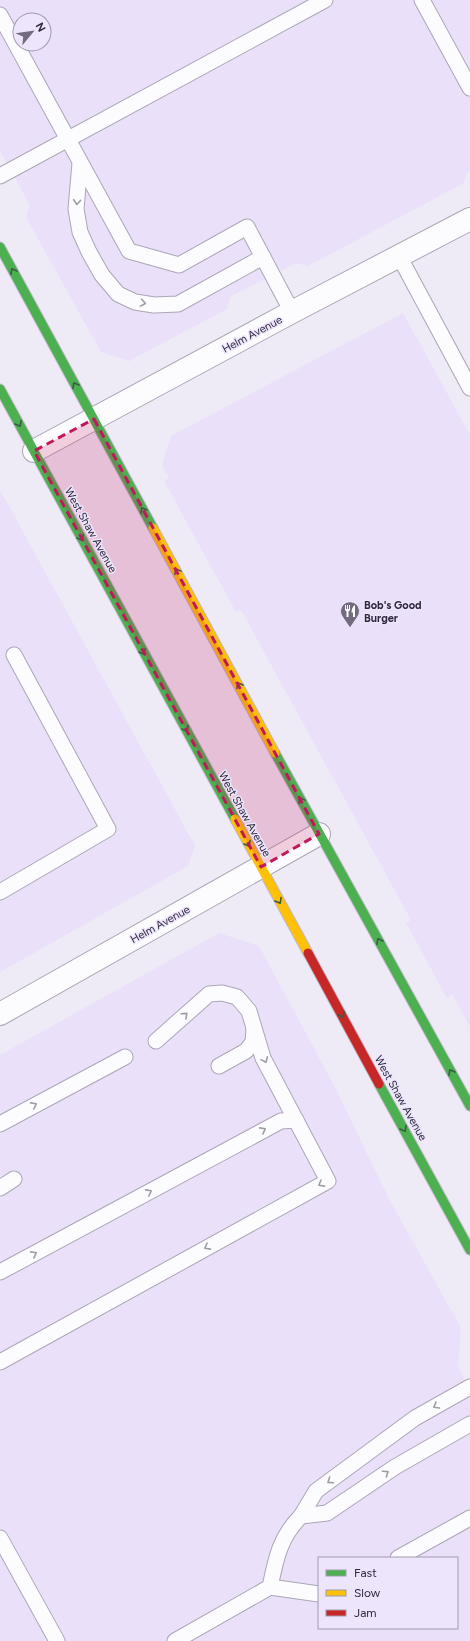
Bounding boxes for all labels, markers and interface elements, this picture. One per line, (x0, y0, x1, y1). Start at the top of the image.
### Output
north arrow (12, 12, 52, 52)
text: N (33, 21, 48, 34)
one-way arrow (73, 199, 82, 205)
one-way arrow (10, 268, 18, 275)
one-way arrow (140, 298, 146, 307)
street label: Helm Avenue (220, 313, 284, 356)
one-way arrow (73, 382, 80, 389)
one-way arrow (14, 419, 21, 427)
street label: West Shaw Avenue (62, 486, 119, 575)
one-way arrow (141, 507, 148, 514)
one-way arrow (77, 533, 84, 541)
one-way arrow (174, 568, 181, 575)
place label: Bob's Good Burger (364, 599, 422, 625)
restaurant icon: Bob's Good Burger (339, 600, 361, 628)
one-way arrow (139, 648, 146, 655)
one-way arrow (236, 682, 243, 690)
one-way arrow (181, 725, 188, 733)
street label: West Shaw Avenue (216, 770, 273, 859)
one-way arrow (298, 797, 305, 804)
one-way arrow (243, 840, 251, 847)
one-way arrow (275, 897, 282, 904)
street label: Helm Avenue (128, 903, 192, 946)
one-way arrow (376, 938, 383, 945)
one-way arrow (337, 1011, 344, 1018)
one-way arrow (181, 1013, 188, 1020)
street label: West Shaw Avenue (372, 1054, 429, 1143)
one-way arrow (260, 1055, 268, 1063)
one-way arrow (448, 1069, 456, 1076)
one-way arrow (30, 1103, 38, 1110)
one-way arrow (399, 1125, 407, 1133)
one-way arrow (259, 1128, 266, 1135)
one-way arrow (318, 1180, 325, 1187)
one-way arrow (145, 1189, 152, 1197)
one-way arrow (204, 1243, 212, 1250)
one-way arrow (30, 1251, 38, 1258)
one-way arrow (433, 1402, 440, 1409)
one-way arrow (382, 1470, 389, 1478)
one-way arrow (327, 1476, 334, 1484)
legend (318, 1557, 458, 1629)
text: Fast (354, 1566, 377, 1580)
text: Slow (354, 1586, 381, 1600)
text: Jam (354, 1606, 377, 1620)

